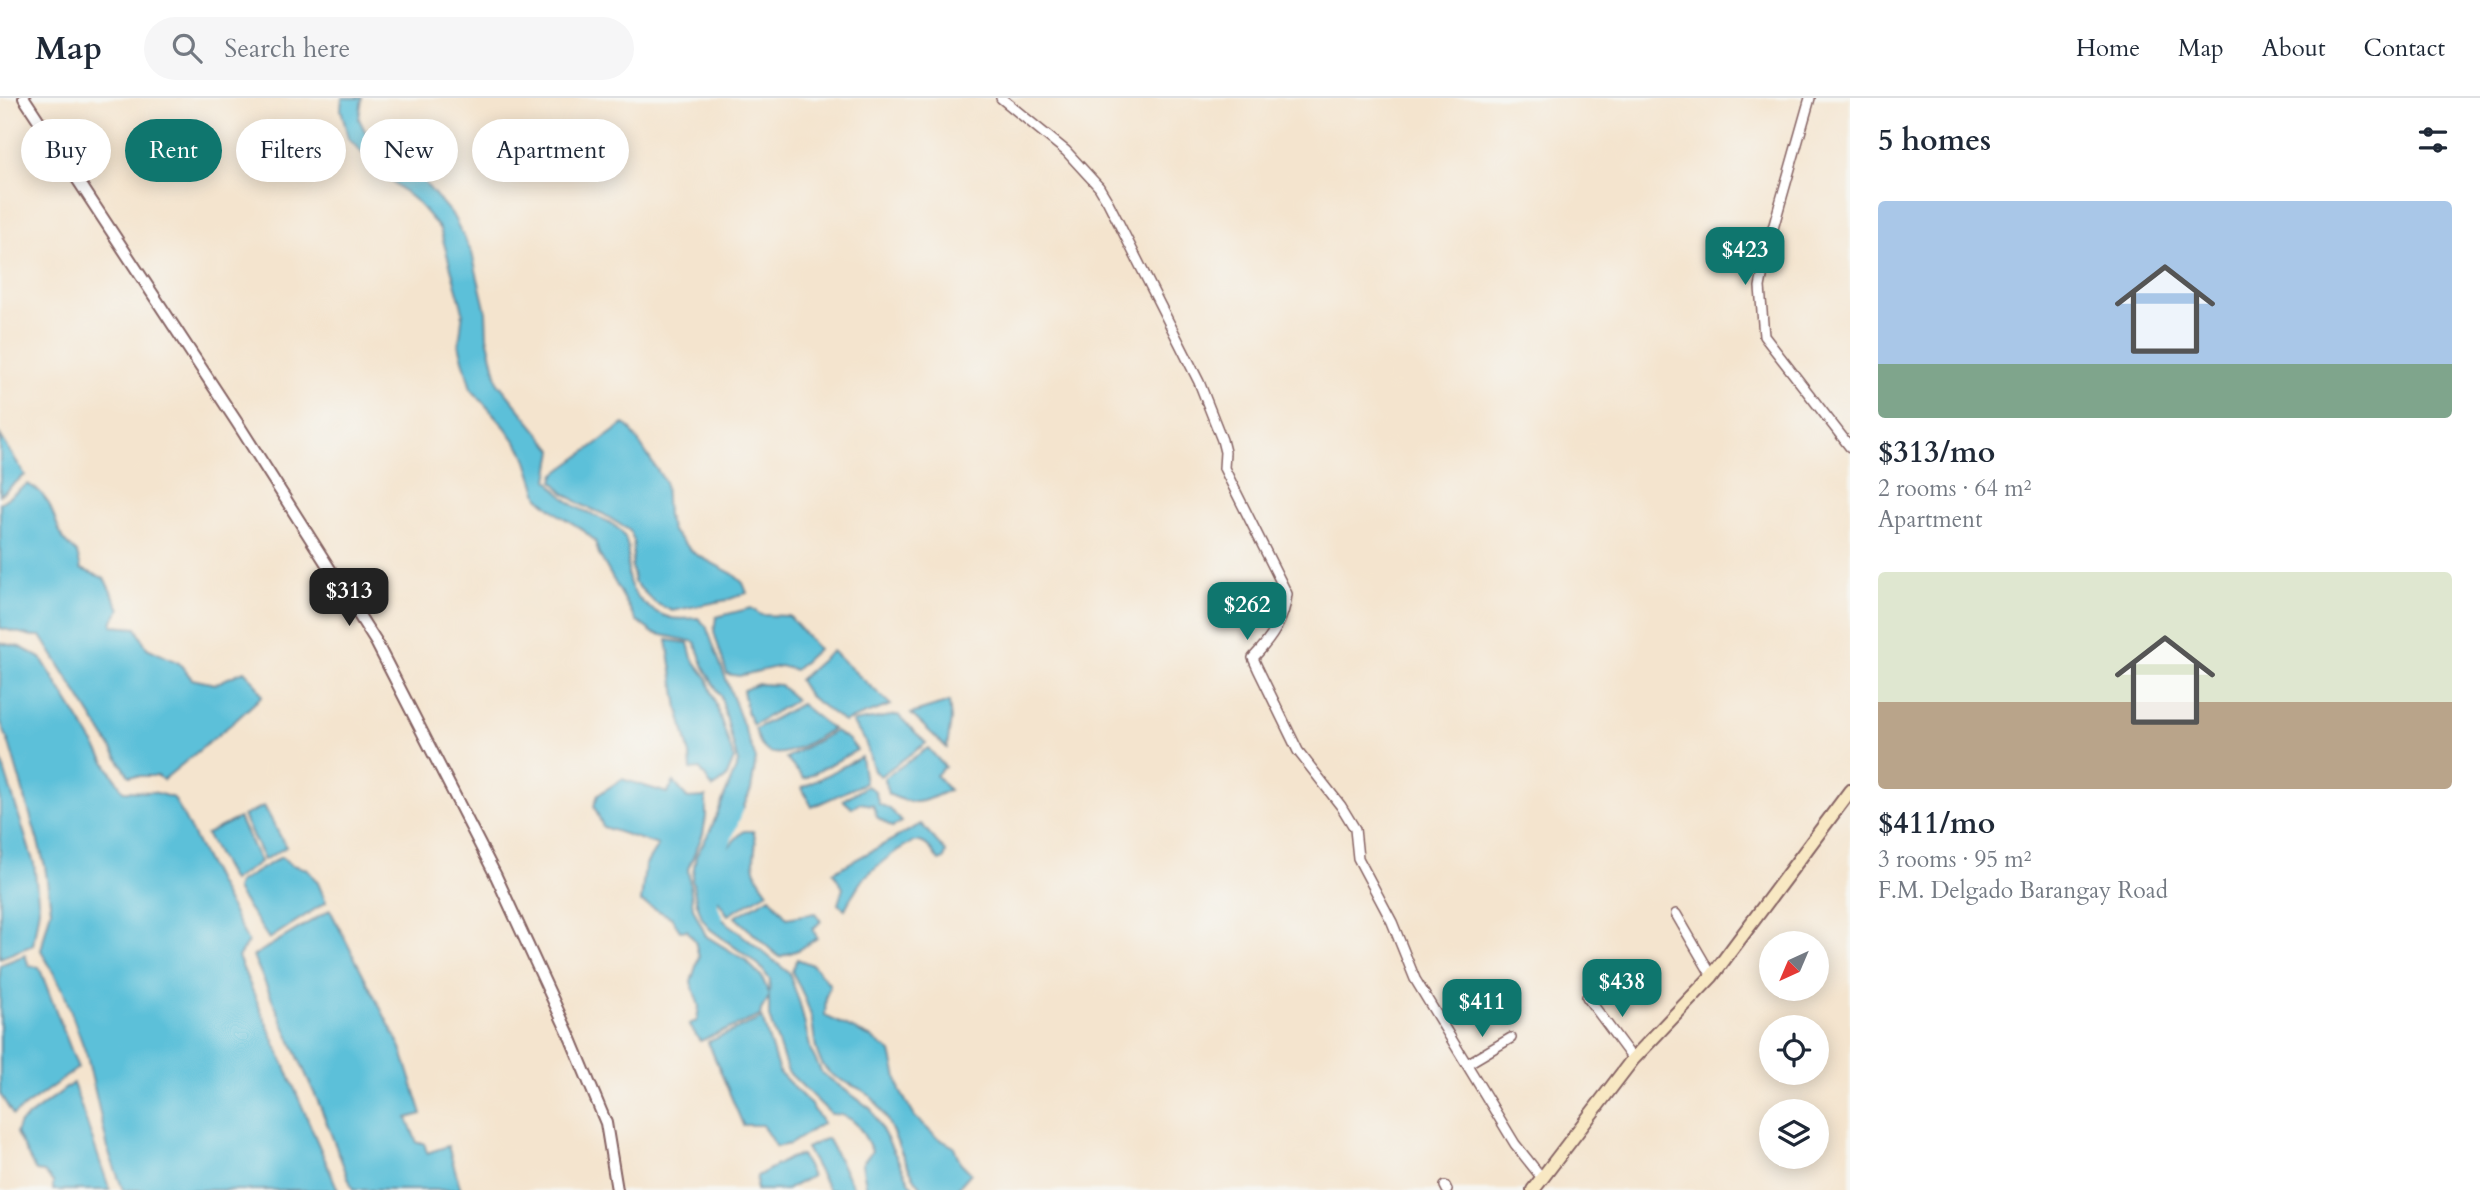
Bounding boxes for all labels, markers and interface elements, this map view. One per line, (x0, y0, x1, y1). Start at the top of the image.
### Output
search box (144, 17, 634, 80)
text: Map (35, 26, 102, 71)
icon: search (168, 29, 206, 67)
text: Search here (224, 31, 350, 66)
text: Home (2076, 32, 2140, 65)
text: Map (2178, 32, 2224, 65)
text: About (2262, 32, 2326, 65)
text: Contact (2364, 32, 2445, 65)
chip: Buy (21, 119, 111, 182)
chip: Rent (125, 119, 222, 182)
chip: Filters (236, 119, 346, 182)
chip: New (360, 119, 458, 182)
chip: Apartment (472, 119, 629, 182)
text: 5 homes (1878, 120, 1991, 161)
icon: filters (2414, 121, 2452, 159)
pin: $423 (1704, 228, 1786, 287)
text: $423 (1721, 234, 1769, 265)
icon: home (2102, 246, 2228, 372)
text: $313/mo (1878, 432, 1995, 473)
text: 2 rooms · 64 m² (1878, 473, 2031, 504)
text: Apartment (1878, 504, 1982, 535)
pin: $313 (308, 568, 390, 628)
text: $313 (325, 575, 373, 606)
pin: $262 (1206, 582, 1288, 642)
text: $262 (1223, 589, 1271, 620)
icon: home (2102, 617, 2228, 743)
text: $411/mo (1878, 803, 1995, 844)
text: 3 rooms · 95 m² (1878, 844, 2031, 875)
text: F.M. Delgado Barangay Road (1878, 875, 2168, 906)
north arrow (1759, 931, 1829, 1001)
map controls (1759, 931, 1829, 1169)
pin: $438 (1581, 960, 1663, 1019)
text: $438 (1598, 966, 1646, 997)
pin: $411 (1441, 979, 1523, 1039)
text: $411 (1458, 986, 1506, 1017)
button: locate (1759, 1015, 1829, 1085)
button: layers (1759, 1099, 1829, 1169)

